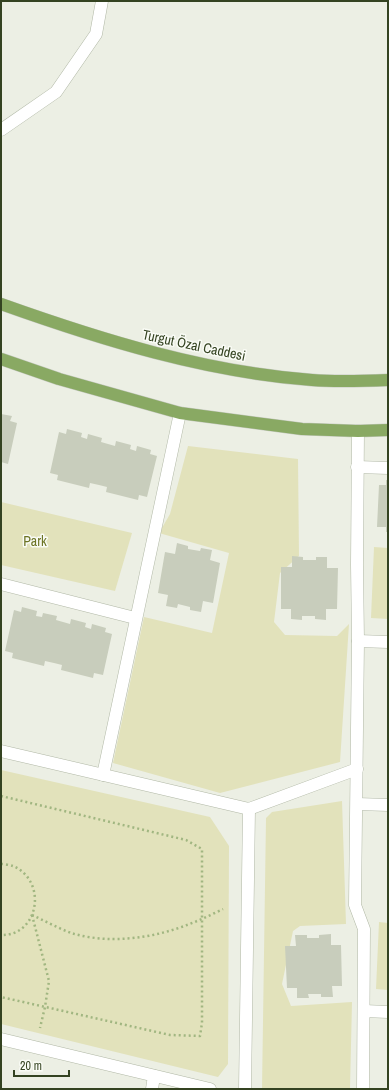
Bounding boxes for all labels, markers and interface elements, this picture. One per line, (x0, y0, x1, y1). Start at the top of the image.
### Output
street label: Turgut Özal Caddesi (141, 325, 247, 365)
park label: Park (23, 532, 47, 550)
scale bar (14, 1052, 69, 1078)
text: 20 m (20, 1058, 42, 1074)

